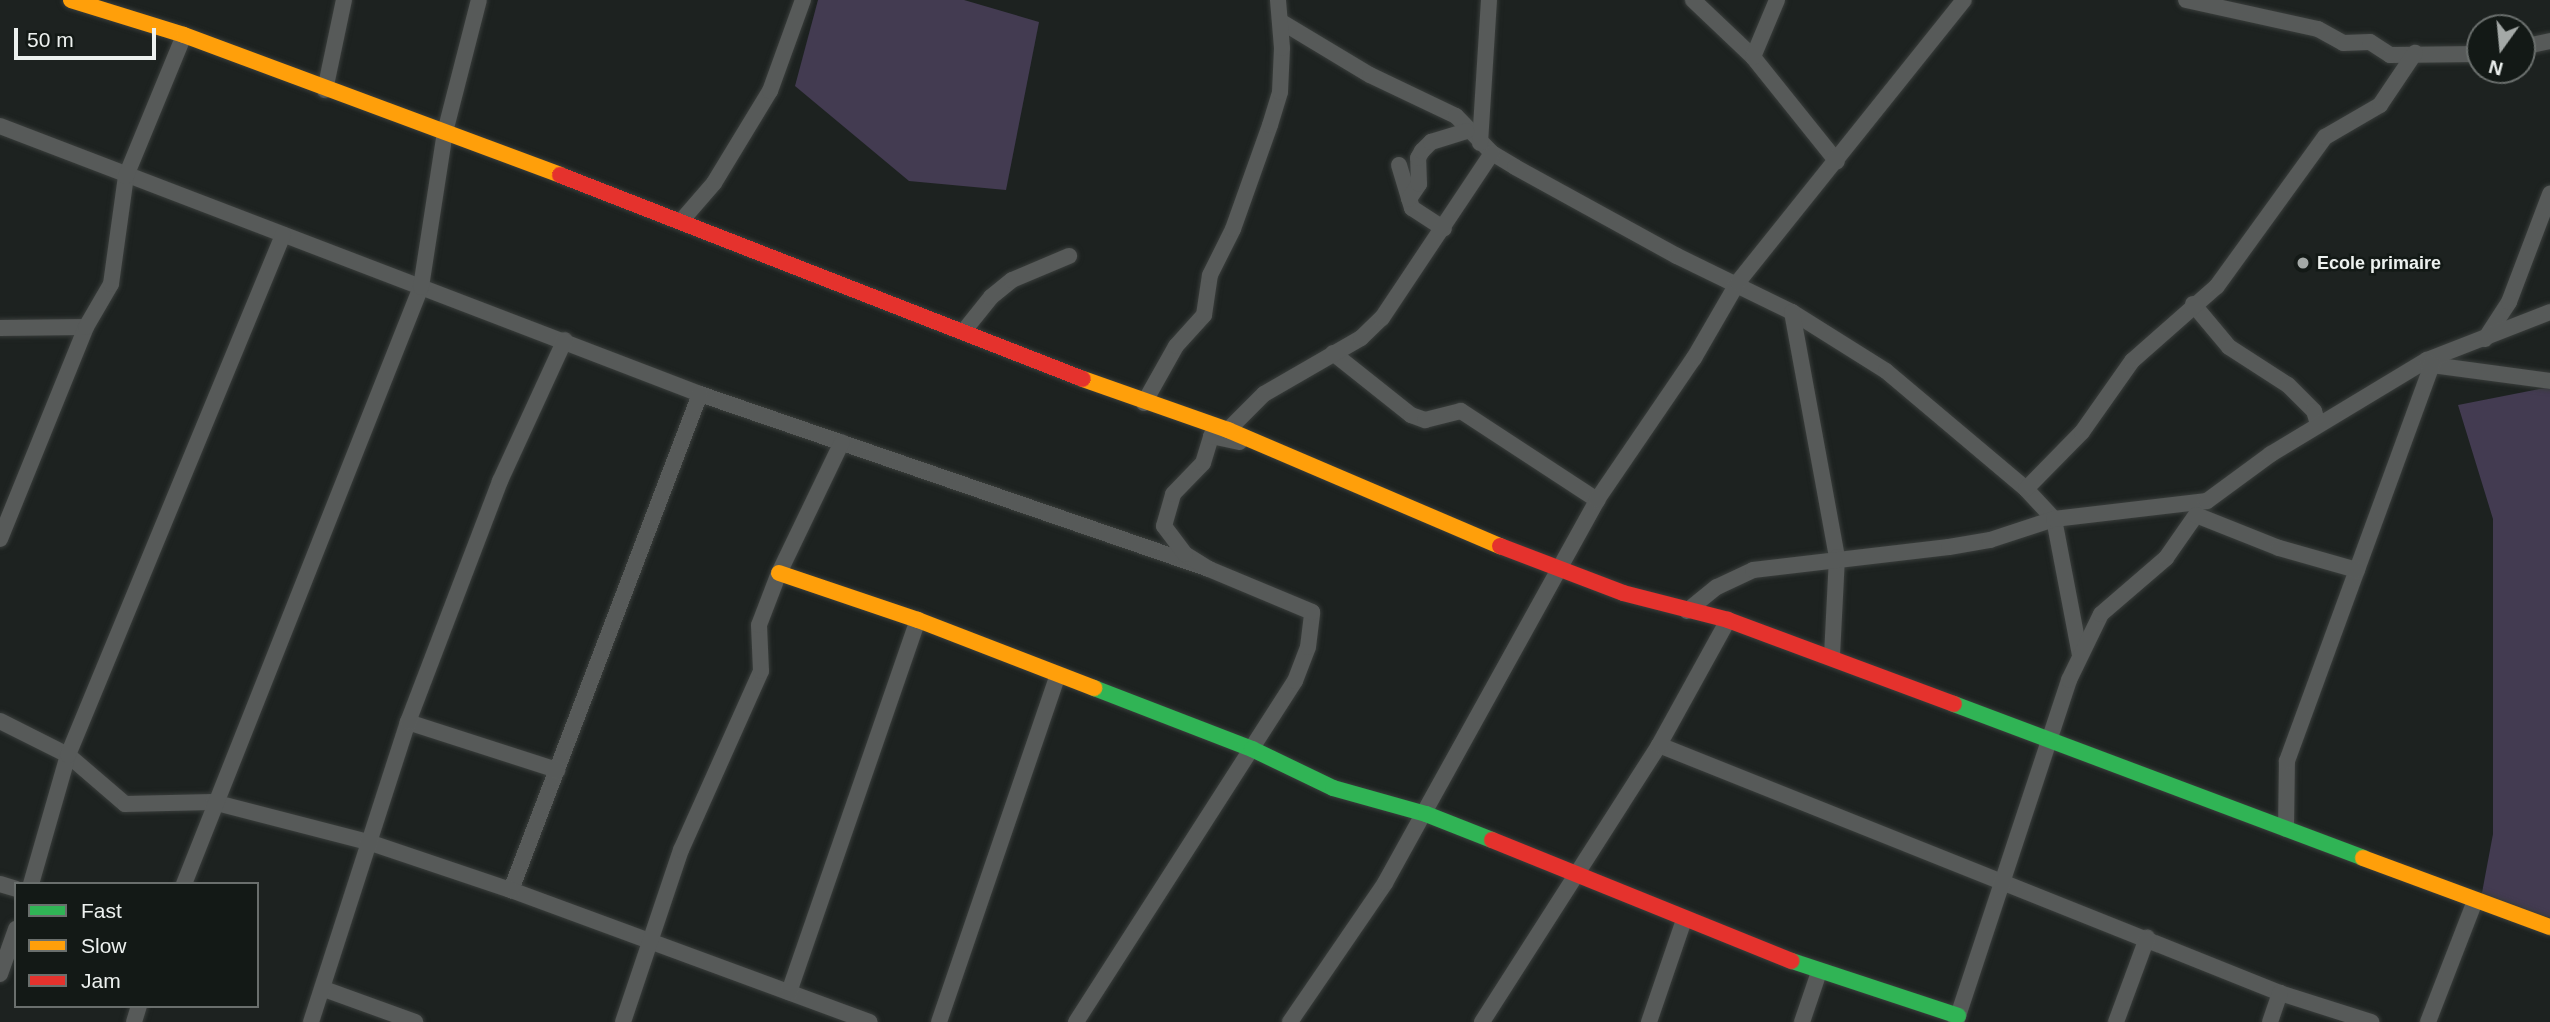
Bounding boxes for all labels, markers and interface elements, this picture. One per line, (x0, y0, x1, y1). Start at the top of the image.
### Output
scale bar (18, 14, 159, 58)
north arrow (2466, 14, 2536, 84)
text: 50 m (27, 28, 74, 51)
text: N (2487, 56, 2505, 80)
place label: Ecole primaire (2317, 252, 2441, 274)
marker: Ecole primaire (2295, 255, 2311, 271)
legend (14, 882, 259, 1008)
text: Fast (81, 899, 122, 922)
text: Slow (81, 934, 127, 957)
text: Jam (81, 969, 121, 992)

